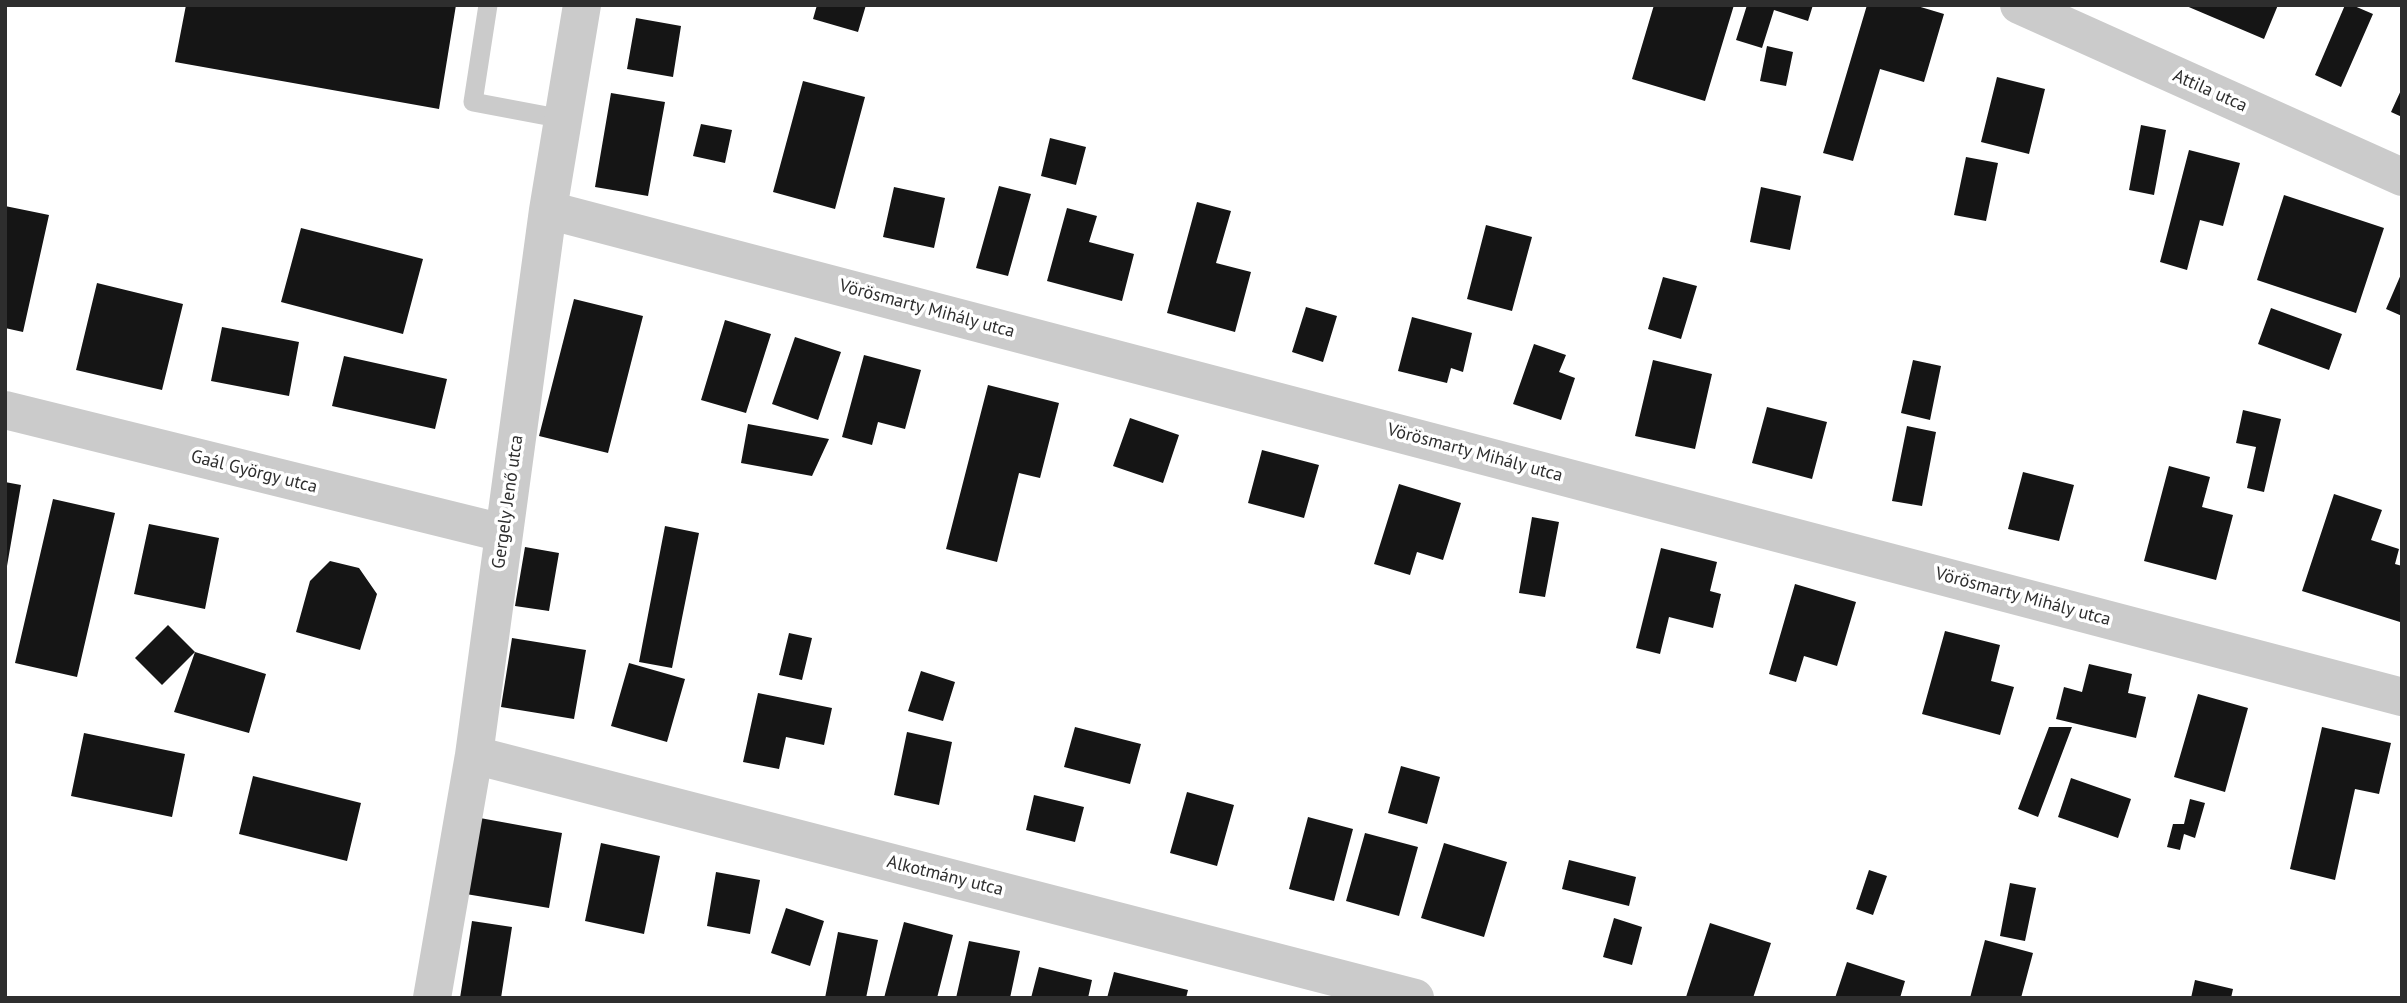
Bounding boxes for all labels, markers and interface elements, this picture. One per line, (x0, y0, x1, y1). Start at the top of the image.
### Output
street label: Attila utca (2170, 65, 2250, 117)
street label: Vörösmarty Mihály utca (837, 275, 1017, 343)
street label: Vörösmarty Mihály utca (1385, 419, 1565, 487)
street label: Gergely Jenő utca (488, 434, 528, 570)
street label: Gaál György utca (189, 446, 319, 498)
street label: Vörösmarty Mihály utca (1933, 563, 2113, 631)
street label: Alkotmány utca (885, 851, 1005, 901)

